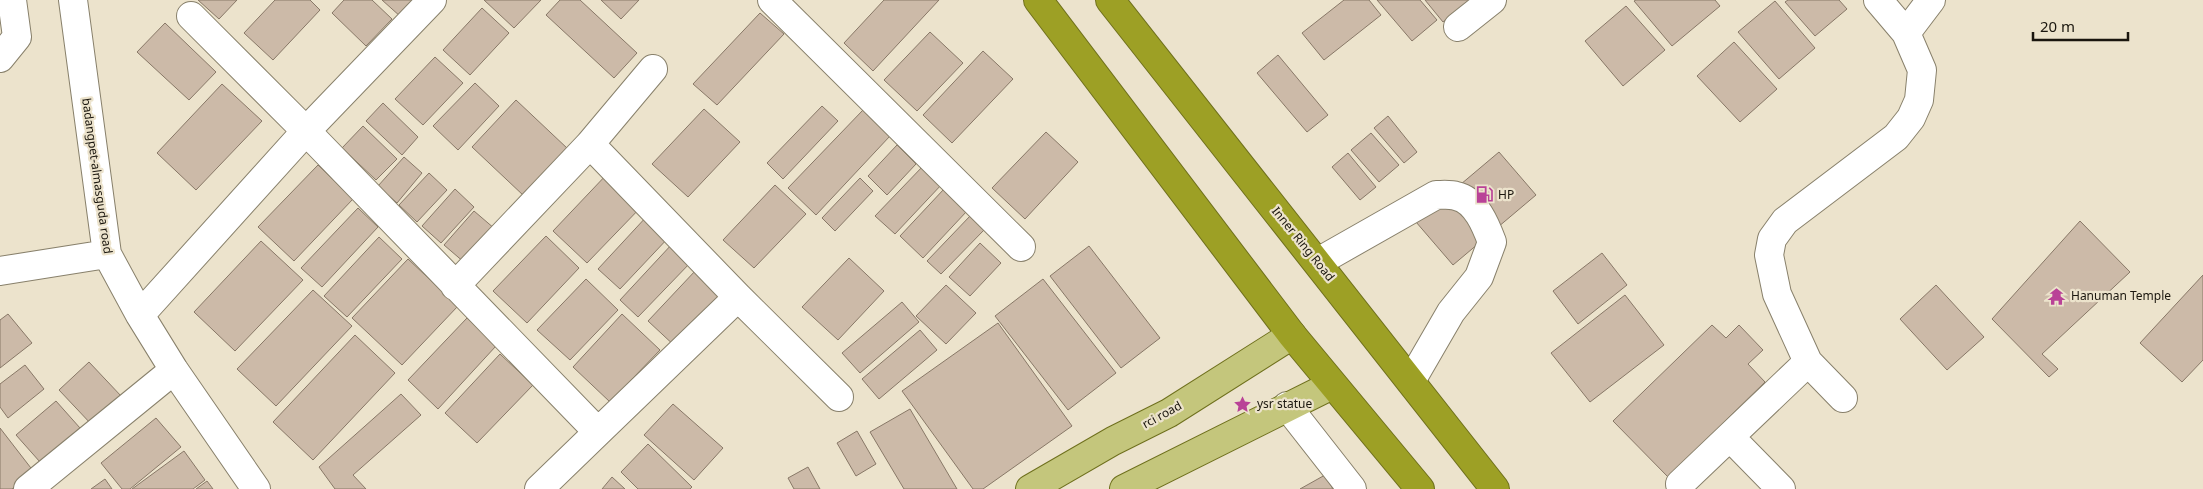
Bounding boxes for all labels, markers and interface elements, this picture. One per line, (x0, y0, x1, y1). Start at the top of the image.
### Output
scale bar (2033, 10, 2128, 42)
text: 20 m (2040, 16, 2075, 36)
street label: badangpet-almasguda road (78, 97, 117, 255)
fuel station icon: HP (1474, 185, 1494, 205)
place label: HP (1498, 186, 1514, 203)
street label: Inner Ring Road (1268, 203, 1339, 284)
temple icon: Hanuman Temple (2047, 286, 2067, 306)
place label: Hanuman Temple (2071, 287, 2171, 304)
place icon: ysr statue (1233, 394, 1253, 414)
place label: ysr statue (1257, 395, 1313, 412)
street label: rci road (1139, 397, 1185, 432)

